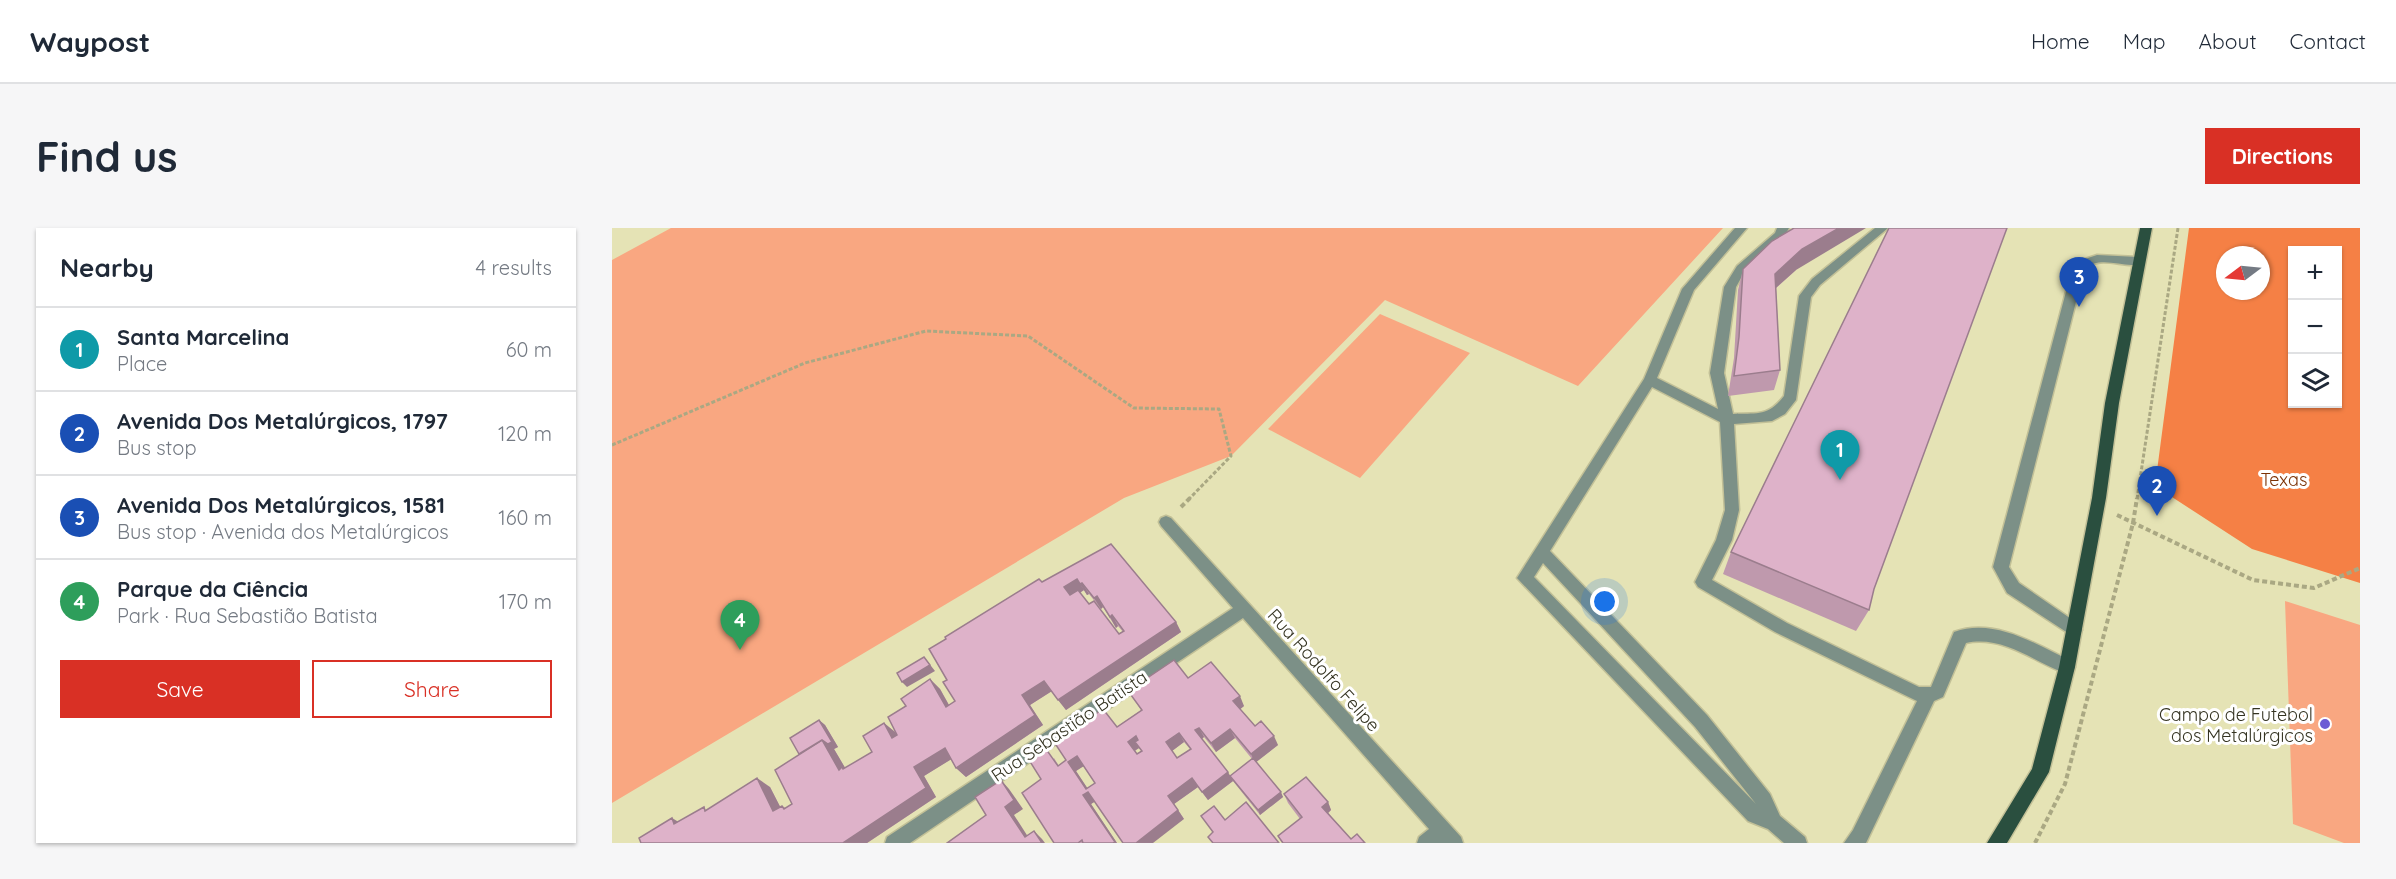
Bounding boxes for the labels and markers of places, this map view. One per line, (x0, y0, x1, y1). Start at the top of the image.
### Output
pin: 3 (2060, 257, 2098, 307)
pin: 1 (1820, 430, 1860, 480)
pin: 2 (2138, 466, 2176, 516)
pin: 4 (720, 600, 760, 650)
place label: Campo de Futebol dos Metalúrgicos (2159, 703, 2313, 747)
marker: Campo de Futebol dos Metalúrgicos (2318, 717, 2332, 731)

